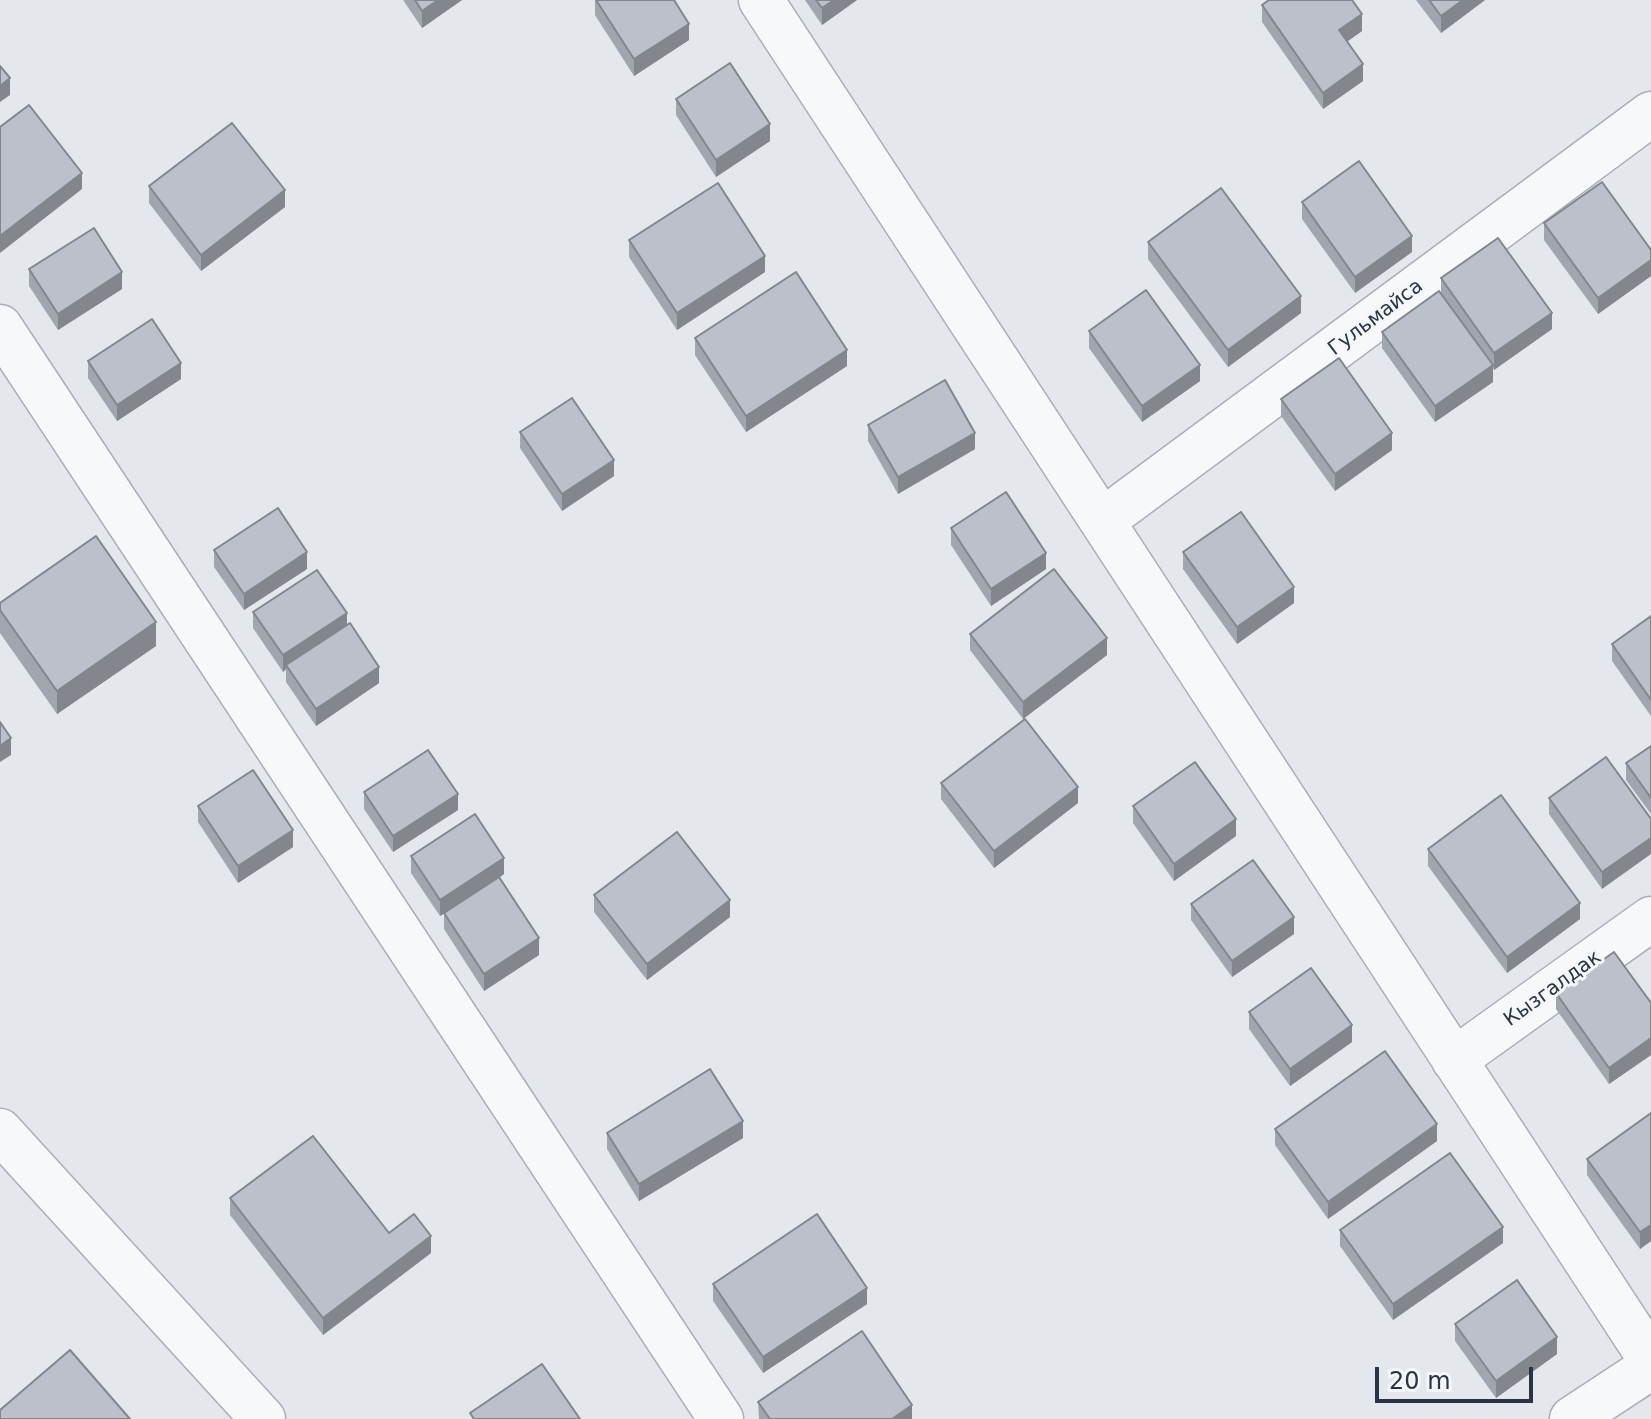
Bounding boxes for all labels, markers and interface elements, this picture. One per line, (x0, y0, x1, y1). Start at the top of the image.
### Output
street label: Гульмайса (1324, 275, 1428, 361)
street label: Кызгалдак (1500, 946, 1606, 1032)
scale bar (1379, 1351, 1537, 1401)
text: 20 m (1389, 1367, 1451, 1395)

